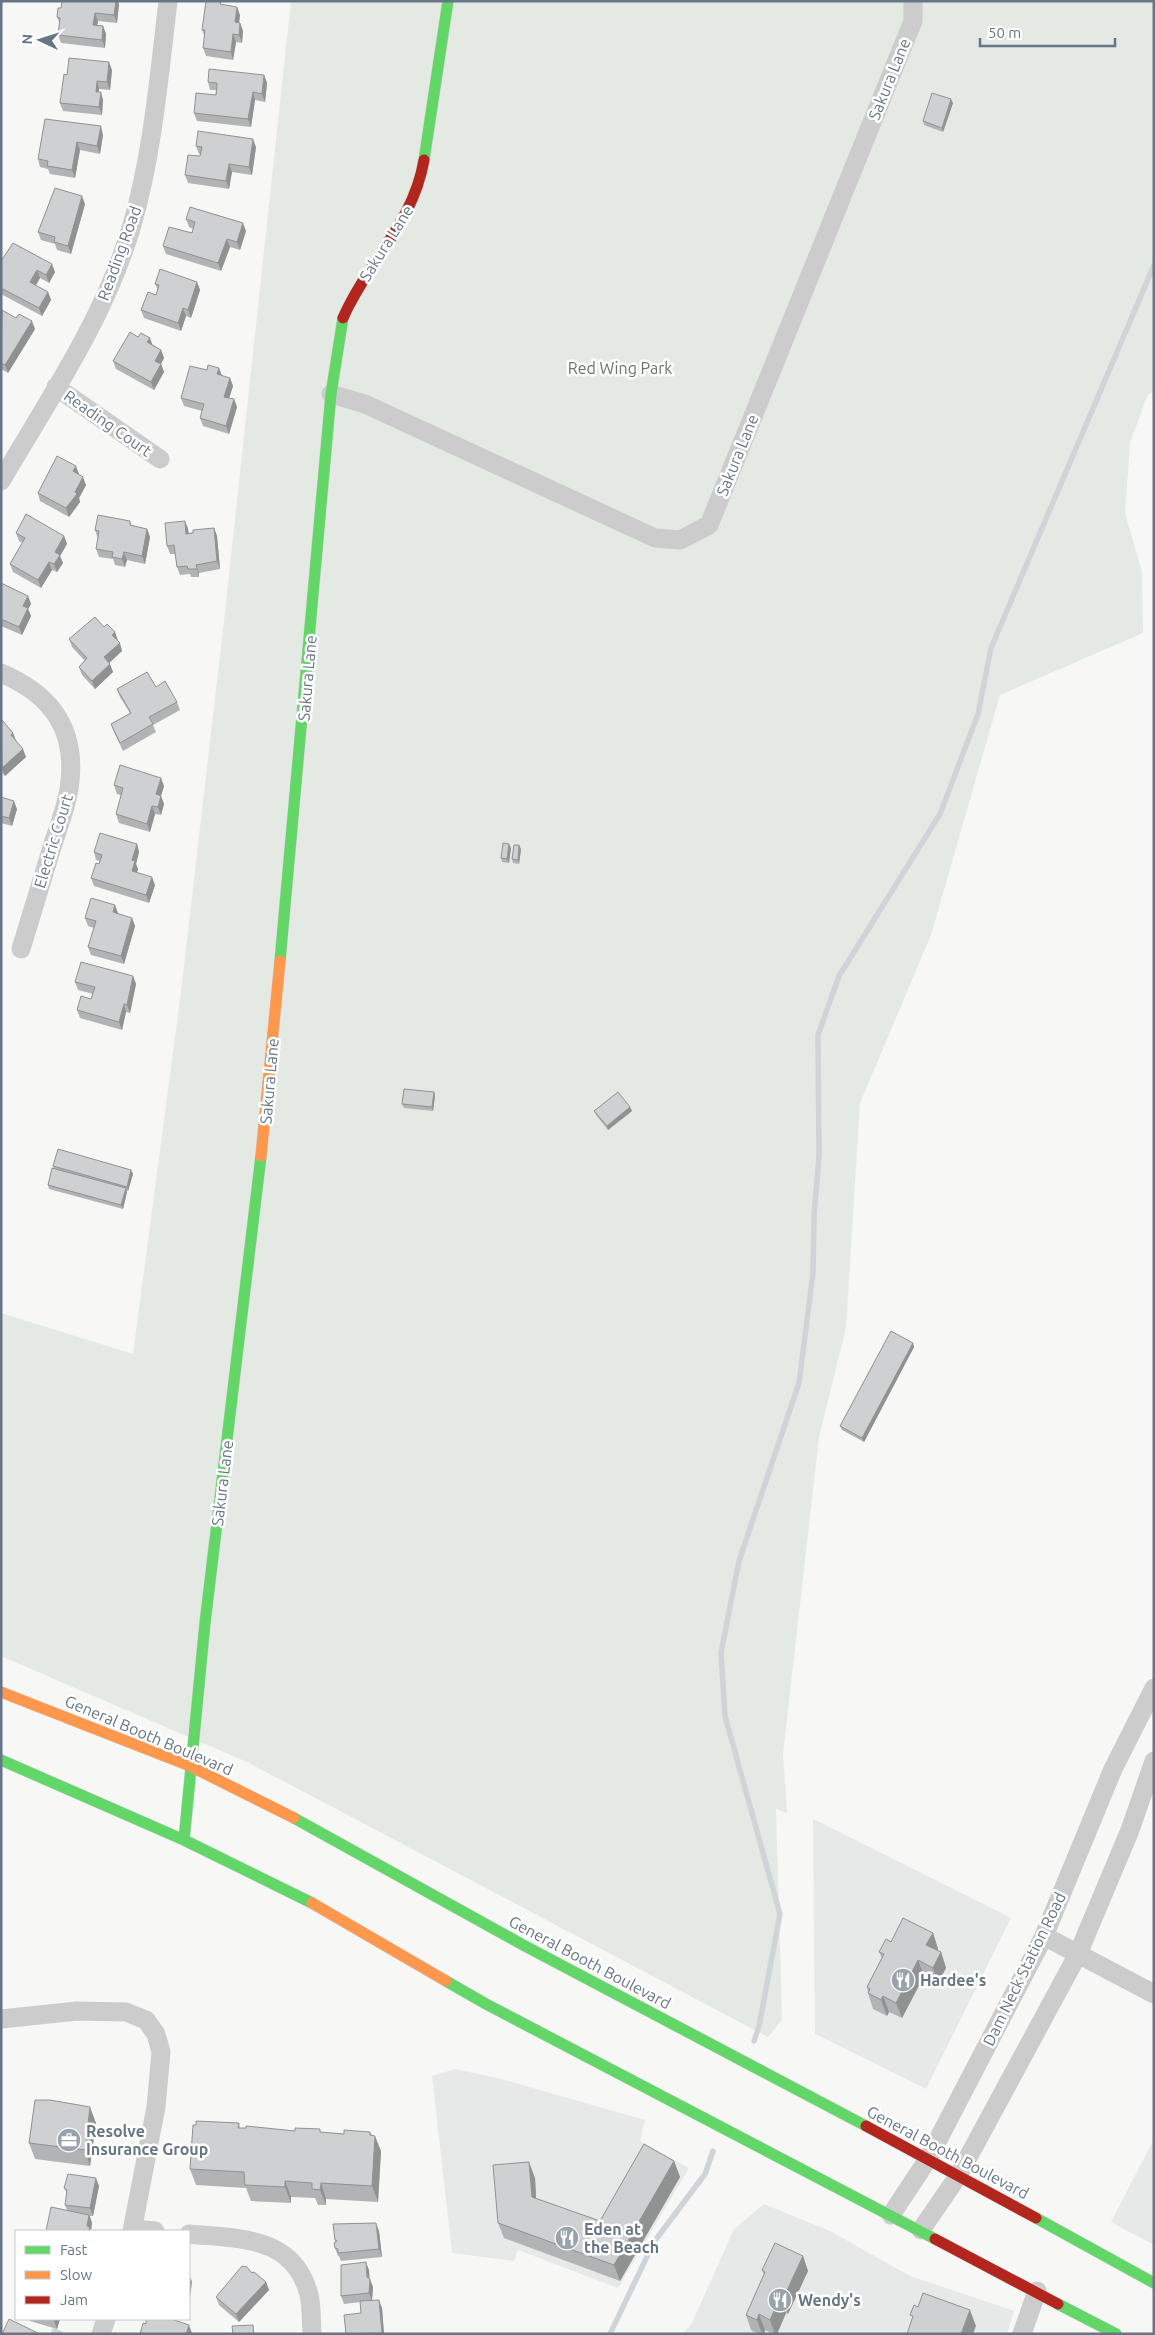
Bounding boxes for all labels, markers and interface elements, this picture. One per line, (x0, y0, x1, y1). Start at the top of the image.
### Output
north arrow (15, 15, 65, 65)
scale bar (980, 15, 1115, 47)
text: 50 m (988, 24, 1021, 41)
text: N (19, 33, 35, 45)
street label: Sakura Lane (865, 36, 913, 122)
street label: Sakura Lane (356, 202, 416, 284)
street label: Reading Road (94, 203, 144, 303)
park label: Red Wing Park (568, 359, 672, 377)
street label: Reading Court (61, 386, 156, 460)
street label: Sakura Lane (713, 412, 761, 498)
street label: Sakura Lane (294, 634, 320, 722)
street label: Electric Court (30, 791, 76, 890)
street label: Sakura Lane (256, 1037, 282, 1125)
street label: Sakura Lane (208, 1439, 236, 1527)
street label: General Booth Boulevard (62, 1691, 236, 1779)
street label: Dam Neck Station Road (979, 1889, 1069, 2049)
street label: General Booth Boulevard (506, 1912, 674, 2012)
restaurant icon: Hardee's (890, 1967, 916, 1993)
place label: Hardee's (920, 1971, 986, 1989)
street label: General Booth Boulevard (864, 2102, 1032, 2202)
place label: Resolve Insurance Group (86, 2122, 208, 2158)
office icon: Resolve Insurance Group (56, 2127, 82, 2153)
place label: Eden at the Beach (584, 2220, 659, 2256)
restaurant icon: Eden at the Beach (554, 2225, 580, 2251)
legend (15, 2230, 190, 2320)
text: Fast (60, 2241, 88, 2258)
text: Slow (60, 2266, 93, 2283)
restaurant icon: Wendy's (767, 2287, 793, 2313)
text: Jam (60, 2291, 88, 2308)
place label: Wendy's (798, 2291, 861, 2309)

